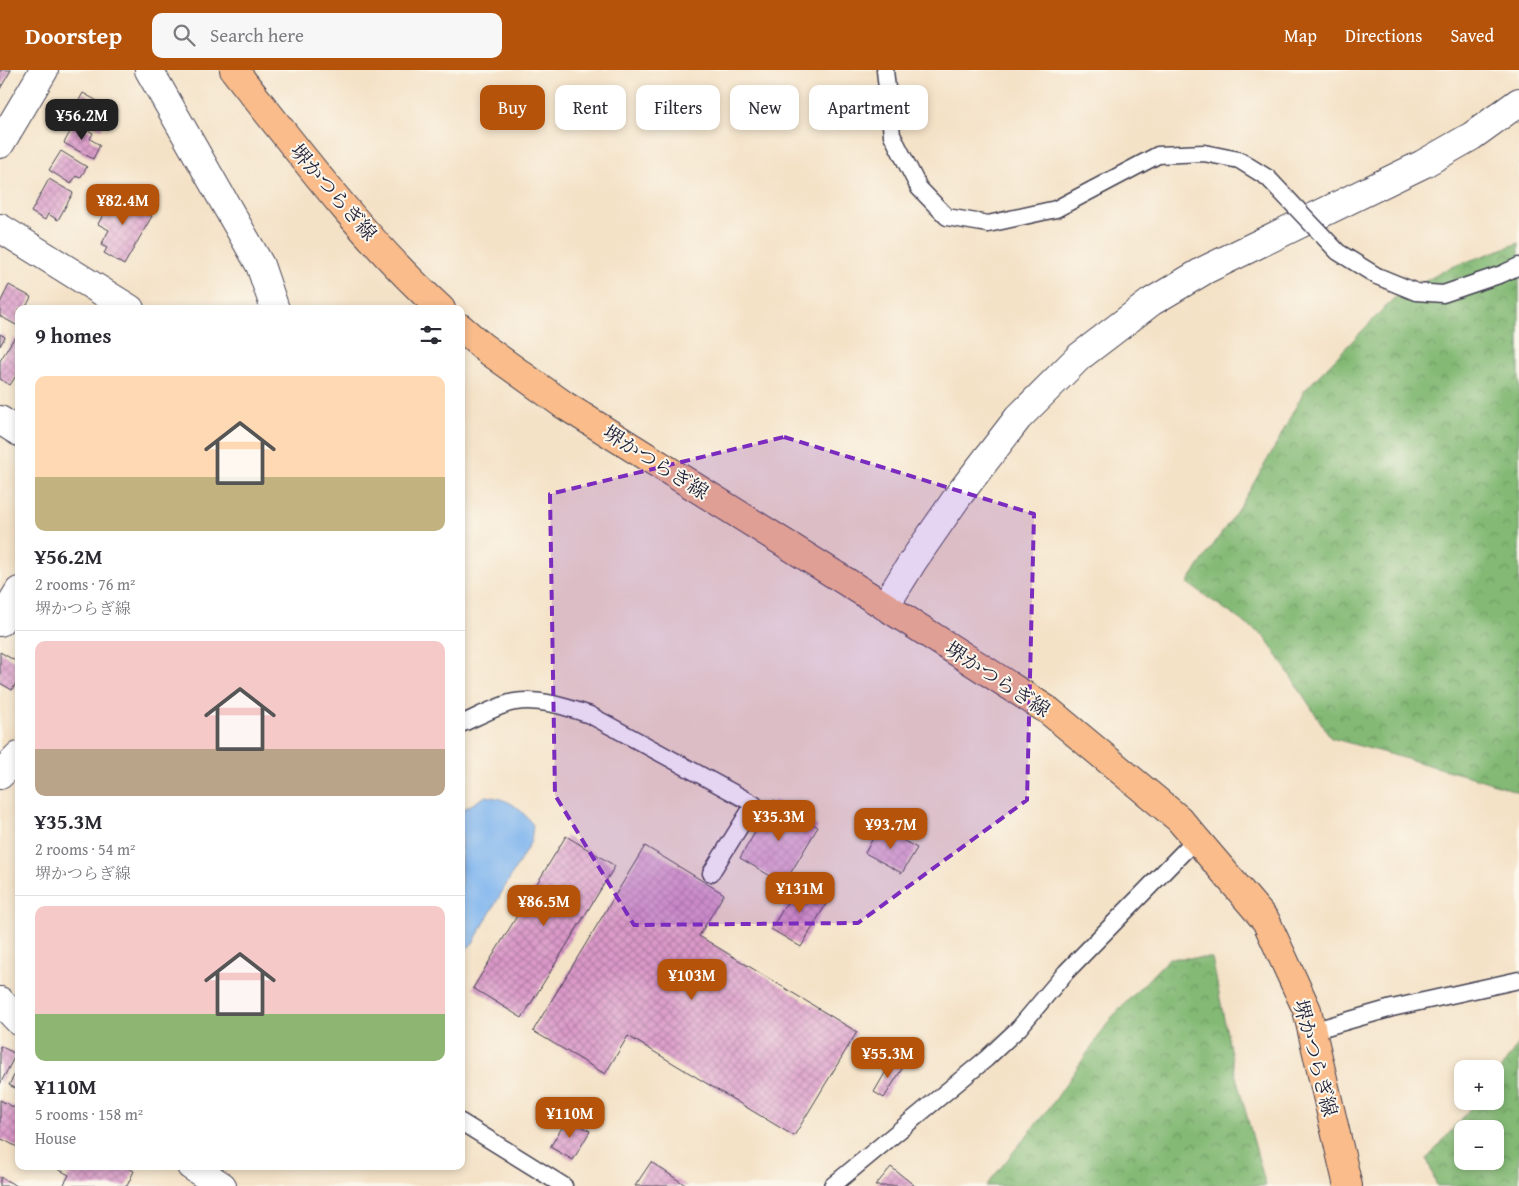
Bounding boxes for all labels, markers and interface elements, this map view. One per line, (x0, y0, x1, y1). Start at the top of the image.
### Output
search box (152, 13, 502, 58)
text: Doorstep (25, 18, 122, 53)
icon: search (170, 21, 198, 49)
text: Search here (210, 21, 304, 49)
text: Map (1284, 22, 1317, 49)
text: Directions (1345, 22, 1422, 49)
text: Saved (1450, 22, 1494, 49)
chip: Buy (480, 85, 545, 130)
chip: Rent (555, 85, 626, 130)
chip: Filters (636, 85, 720, 130)
chip: New (730, 85, 799, 130)
chip: Apartment (809, 85, 928, 130)
pin: ¥56.2M (41, 98, 123, 141)
text: ¥56.2M (56, 103, 108, 127)
street label: 堺かつらぎ線 (284, 137, 384, 247)
pin: ¥82.4M (82, 184, 164, 226)
text: ¥82.4M (97, 188, 149, 212)
text: 9 homes (35, 320, 111, 351)
icon: filters (417, 321, 445, 349)
icon: home (195, 408, 285, 498)
street label: 堺かつらぎ線 (597, 418, 715, 506)
text: ¥56.2M (35, 541, 103, 572)
text: 2 rooms · 76 m² (35, 572, 135, 596)
text: 堺かつらぎ線 (35, 596, 131, 620)
street label: 堺かつらぎ線 (940, 634, 1056, 724)
icon: home (195, 674, 285, 764)
pin: ¥35.3M (738, 800, 820, 842)
text: ¥35.3M (753, 804, 805, 828)
text: ¥35.3M (35, 806, 103, 837)
pin: ¥93.7M (850, 808, 932, 850)
text: ¥93.7M (865, 812, 917, 836)
text: 2 rooms · 54 m² (35, 837, 135, 861)
text: 堺かつらぎ線 (35, 861, 131, 885)
pin: ¥131M (765, 872, 835, 914)
text: ¥131M (777, 876, 823, 900)
pin: ¥86.5M (503, 884, 585, 927)
text: ¥86.5M (518, 889, 570, 913)
icon: home (195, 939, 285, 1029)
pin: ¥103M (657, 958, 727, 1001)
text: ¥103M (669, 963, 715, 987)
street label: 堺かつらぎ線 (1286, 996, 1346, 1120)
pin: ¥55.3M (847, 1036, 929, 1079)
text: ¥55.3M (862, 1041, 914, 1065)
map controls (1454, 1060, 1504, 1170)
button: + (1454, 1060, 1504, 1110)
text: ¥110M (35, 1071, 97, 1102)
pin: ¥110M (535, 1096, 605, 1139)
text: ¥110M (547, 1101, 593, 1125)
text: 5 rooms · 158 m² (35, 1102, 143, 1126)
button: − (1454, 1120, 1504, 1170)
text: House (35, 1126, 76, 1150)

